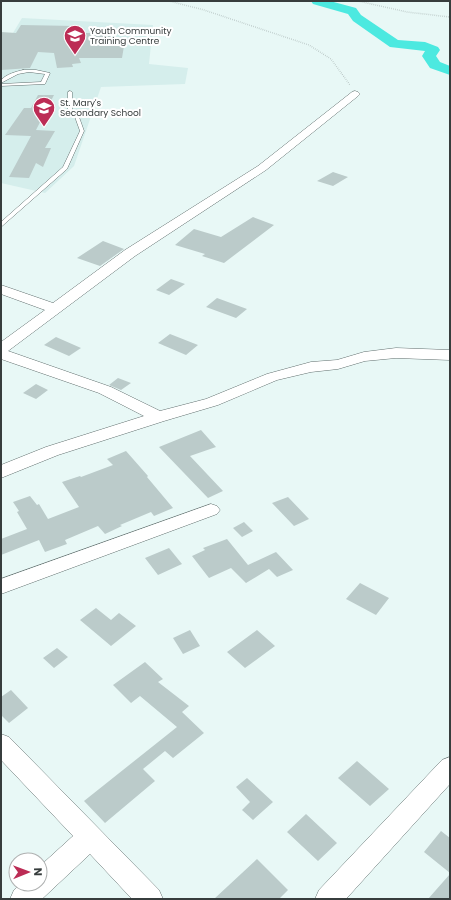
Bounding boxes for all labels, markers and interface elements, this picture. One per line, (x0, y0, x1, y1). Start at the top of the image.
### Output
school or university icon: Youth Community Training Centre (62, 23, 88, 56)
place label: Youth Community Training Centre (90, 25, 172, 47)
school or university icon: St. Mary's Secondary School (31, 95, 57, 128)
place label: St. Mary's Secondary School (60, 97, 141, 119)
north arrow (8, 852, 48, 892)
text: N (30, 868, 46, 876)

